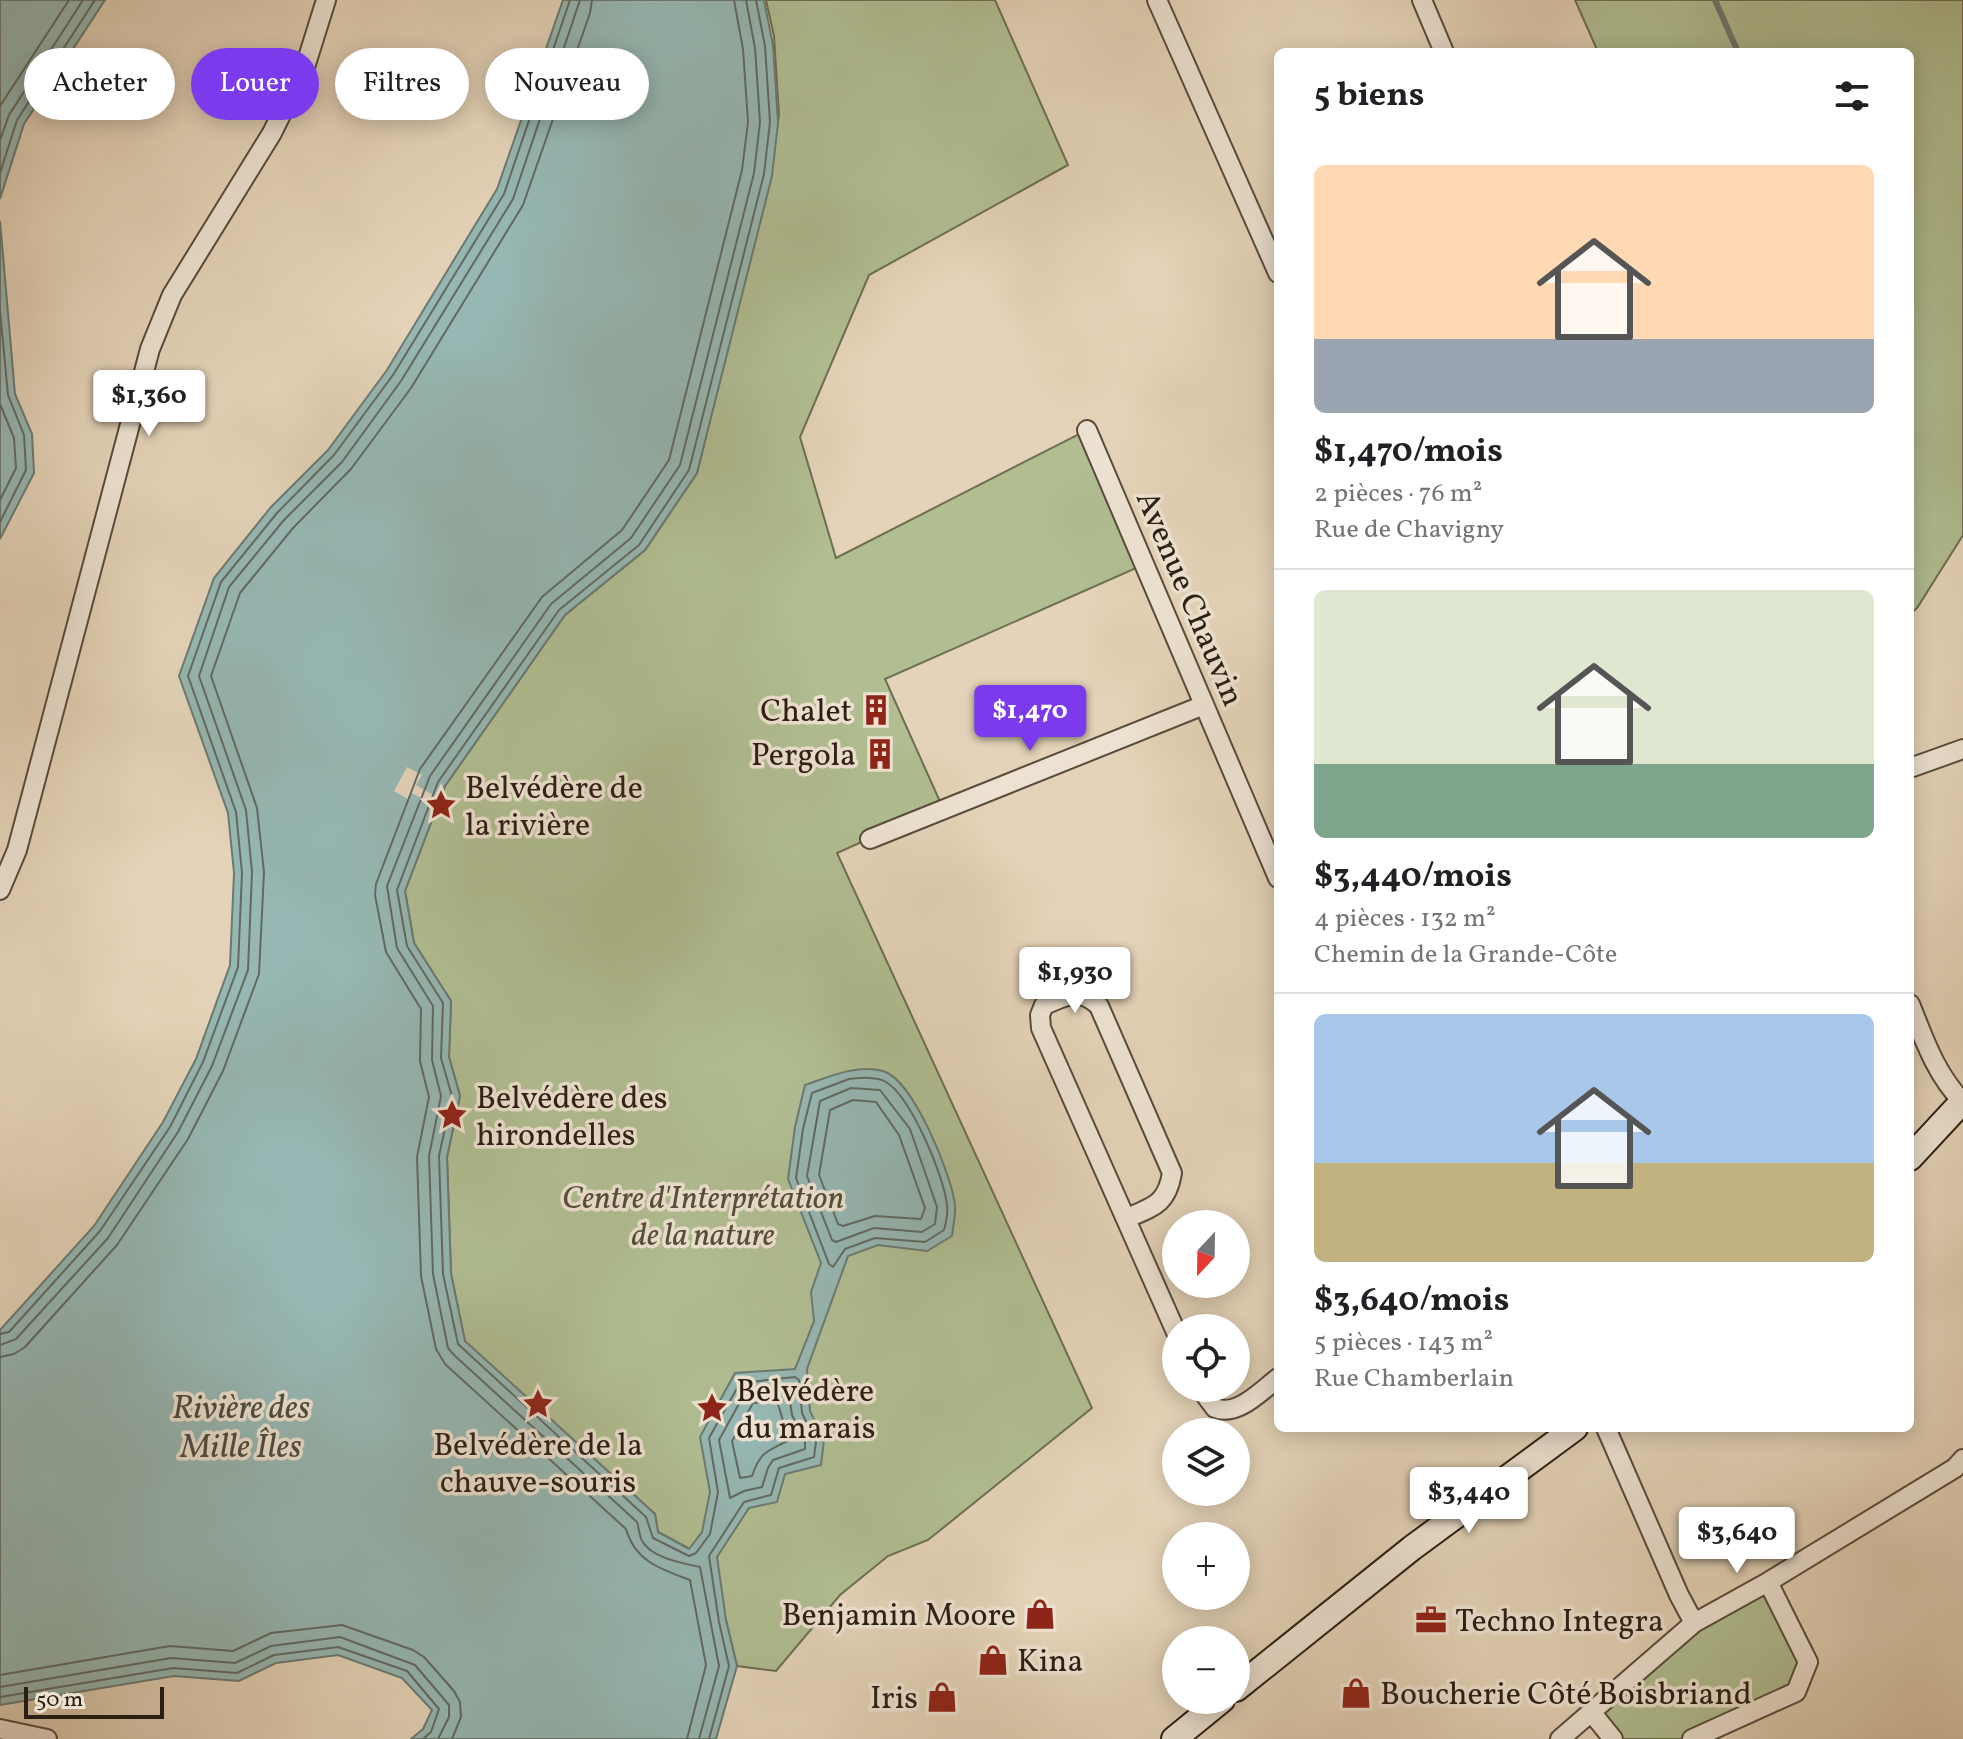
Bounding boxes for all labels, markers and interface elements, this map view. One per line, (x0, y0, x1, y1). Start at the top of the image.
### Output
chip: Acheter (24, 48, 175, 120)
chip: Louer (191, 48, 319, 120)
chip: Filtres (335, 48, 469, 120)
chip: Nouveau (485, 48, 649, 120)
text: 5 biens (1314, 73, 1424, 120)
icon: filters (1830, 74, 1874, 118)
icon: home (1522, 217, 1666, 361)
pin: $1,360 (84, 370, 214, 438)
text: $1,360 (111, 378, 187, 414)
text: $1,470/mois (1314, 429, 1503, 476)
text: 2 pièces · 76 m² (1314, 476, 1482, 512)
street label: Avenue Chauvin (1123, 485, 1253, 713)
text: Rue de Chavigny (1314, 512, 1504, 548)
icon: home (1522, 642, 1666, 786)
pin: $1,470 (965, 685, 1095, 753)
place label: Chalet (760, 691, 852, 735)
building icon: Chalet (859, 693, 893, 727)
text: $1,470 (992, 693, 1068, 729)
place label: Pergola (751, 735, 856, 779)
building icon: Pergola (863, 737, 897, 771)
place label: Belvédère de la rivière (465, 768, 643, 849)
place icon: Belvédère de la rivière (424, 788, 458, 822)
text: $3,440/mois (1314, 854, 1512, 901)
text: 4 pièces · 132 m² (1314, 901, 1496, 937)
text: Chemin de la Grande-Côte (1314, 937, 1617, 973)
pin: $1,930 (1010, 947, 1140, 1015)
text: $1,930 (1037, 955, 1113, 991)
icon: home (1522, 1066, 1666, 1210)
place label: Belvédère des hirondelles (476, 1078, 668, 1159)
place icon: Belvédère des hirondelles (435, 1098, 469, 1132)
park label: Centre d'Interprétation de la nature (562, 1178, 844, 1259)
north arrow (1162, 1210, 1250, 1298)
map controls (1162, 1210, 1250, 1714)
text: $3,640/mois (1314, 1278, 1510, 1325)
button: locate (1162, 1314, 1250, 1402)
text: 5 pièces · 143 m² (1314, 1325, 1493, 1361)
text: Rue Chamberlain (1314, 1361, 1514, 1397)
place label: Belvédère du marais (736, 1371, 875, 1452)
water label: Rivière des Mille Îles (172, 1386, 310, 1472)
place icon: Belvédère de la chauve-souris (521, 1387, 555, 1421)
place icon: Belvédère du marais (695, 1391, 729, 1425)
button: layers (1162, 1418, 1250, 1506)
place label: Belvédère de la chauve-souris (433, 1425, 643, 1506)
pin: $3,440 (1404, 1467, 1534, 1535)
text: $3,440 (1428, 1475, 1510, 1511)
pin: $3,640 (1672, 1507, 1802, 1575)
text: $3,640 (1697, 1515, 1777, 1551)
button: + (1162, 1522, 1250, 1610)
place label: Benjamin Moore (782, 1595, 1016, 1639)
shop icon: Benjamin Moore (1023, 1597, 1057, 1631)
place label: Techno Integra (1455, 1601, 1664, 1645)
office icon: Techno Integra (1414, 1603, 1448, 1637)
button: − (1162, 1626, 1250, 1714)
place label: Kina (1017, 1641, 1083, 1685)
shop icon: Kina (976, 1643, 1010, 1677)
place label: Boucherie Côté Boisbriand (1380, 1674, 1752, 1718)
shop icon: Boucherie Côté Boisbriand (1339, 1676, 1373, 1710)
place label: Iris (870, 1678, 918, 1722)
shop icon: Iris (925, 1680, 959, 1714)
scale bar (24, 1683, 164, 1719)
text: 50 m (36, 1685, 83, 1716)

